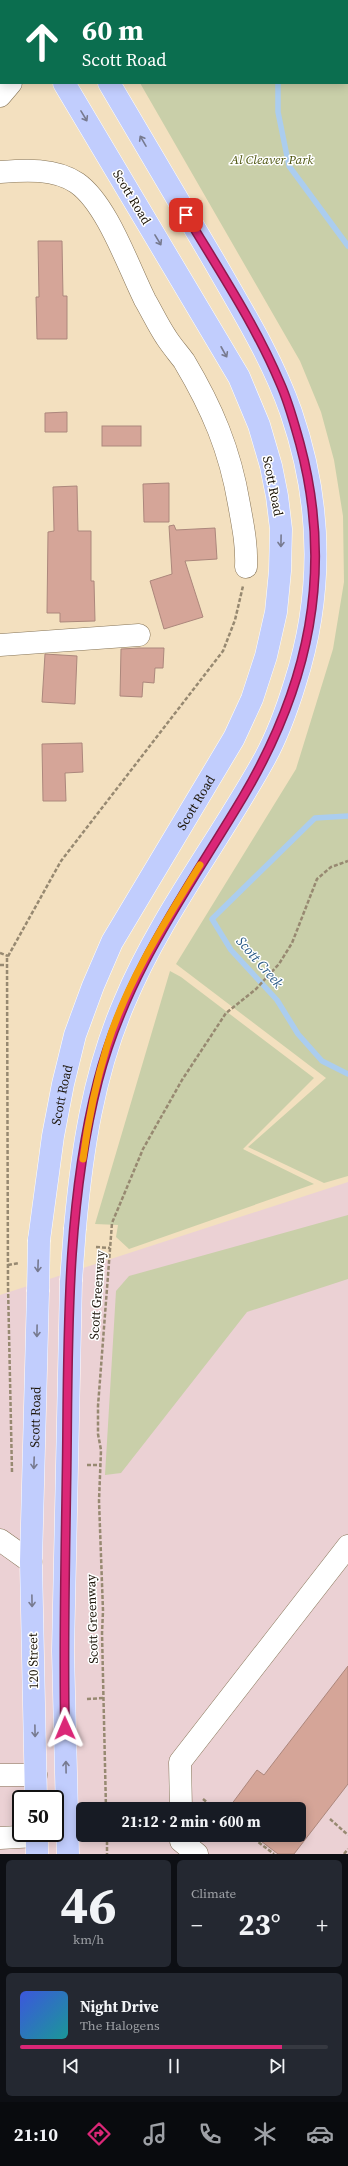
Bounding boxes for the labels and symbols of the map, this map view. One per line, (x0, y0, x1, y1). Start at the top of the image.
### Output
one-way arrow (81, 110, 89, 122)
one-way arrow (138, 135, 146, 147)
park label: Al Cleaver Park (230, 151, 314, 168)
street label: Scott Road (109, 166, 155, 228)
pin (169, 198, 203, 232)
one-way arrow (155, 234, 163, 246)
one-way arrow (221, 346, 229, 358)
street label: Scott Road (259, 454, 287, 518)
one-way arrow (277, 534, 285, 547)
street label: Scott Road (172, 771, 219, 833)
water label: Scott Creek (232, 932, 288, 993)
street label: Scott Road (47, 1062, 76, 1126)
street label: Scott Greenway (85, 1249, 109, 1340)
one-way arrow (35, 1259, 42, 1272)
one-way arrow (33, 1324, 41, 1337)
street label: Scott Road (25, 1386, 44, 1448)
one-way arrow (30, 1456, 38, 1469)
street label: Scott Greenway (82, 1574, 102, 1664)
one-way arrow (28, 1594, 36, 1607)
street label: 120 Street (24, 1632, 42, 1689)
position arrow (44, 1707, 86, 1749)
one-way arrow (31, 1724, 39, 1737)
one-way arrow (62, 1761, 70, 1774)
speed limit sign: 50 (12, 1790, 64, 1842)

